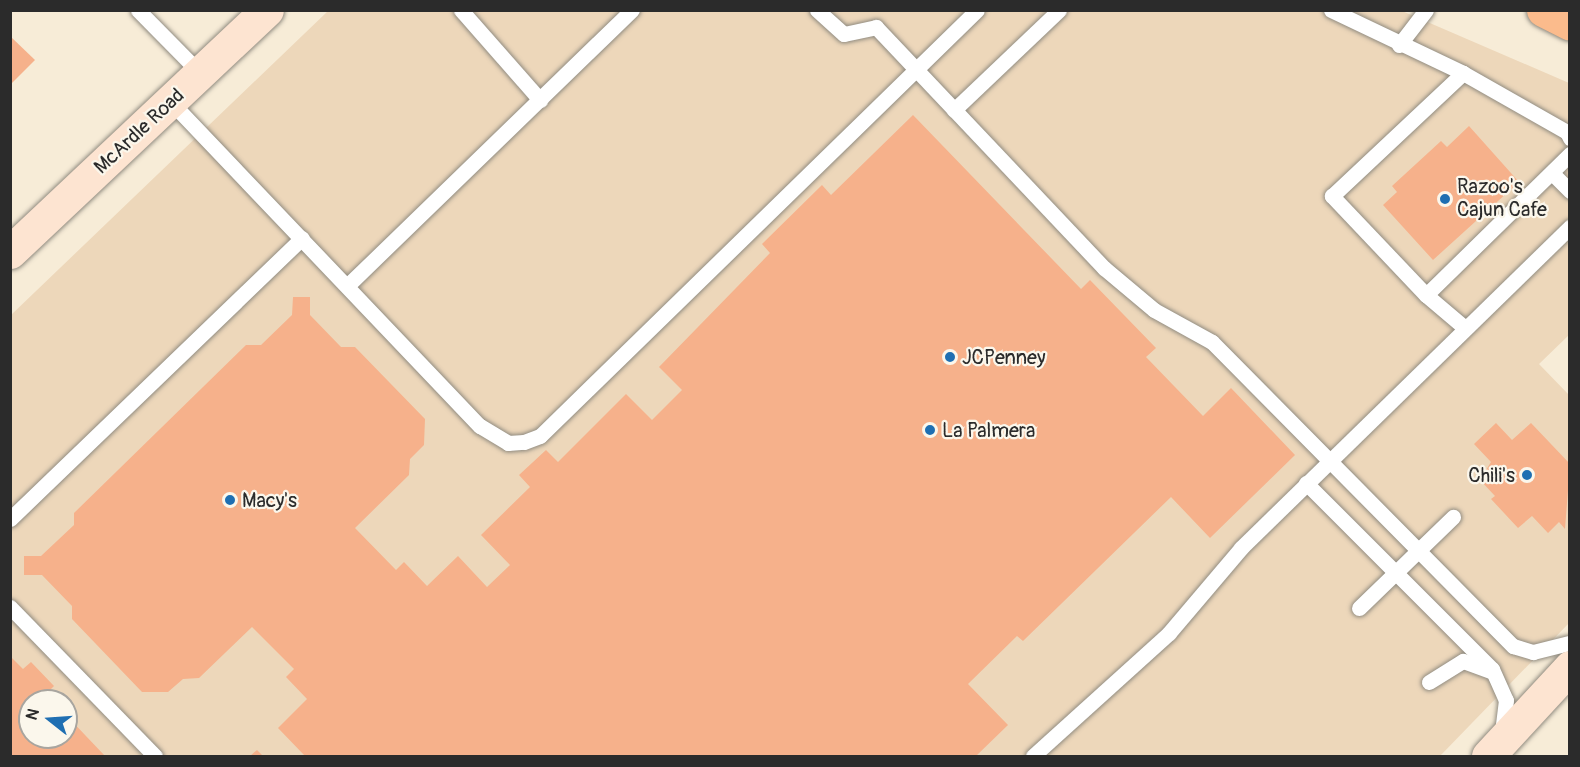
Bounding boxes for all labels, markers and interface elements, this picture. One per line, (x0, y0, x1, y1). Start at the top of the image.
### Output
street label: McArdle Road (89, 83, 189, 179)
place label: Razoo's Cajun Cafe (1457, 175, 1547, 222)
marker: Razoo's Cajun Cafe (1438, 192, 1452, 206)
place label: JCPenney (962, 345, 1045, 369)
marker: JCPenney (943, 350, 957, 364)
place label: La Palmera (942, 418, 1035, 442)
marker: La Palmera (923, 423, 937, 437)
place label: Chili's (1468, 463, 1515, 487)
marker: Chili's (1520, 468, 1534, 482)
place label: Macy's (242, 488, 297, 512)
marker: Macy's (223, 493, 237, 507)
north arrow (18, 689, 78, 749)
text: N (22, 706, 44, 722)

